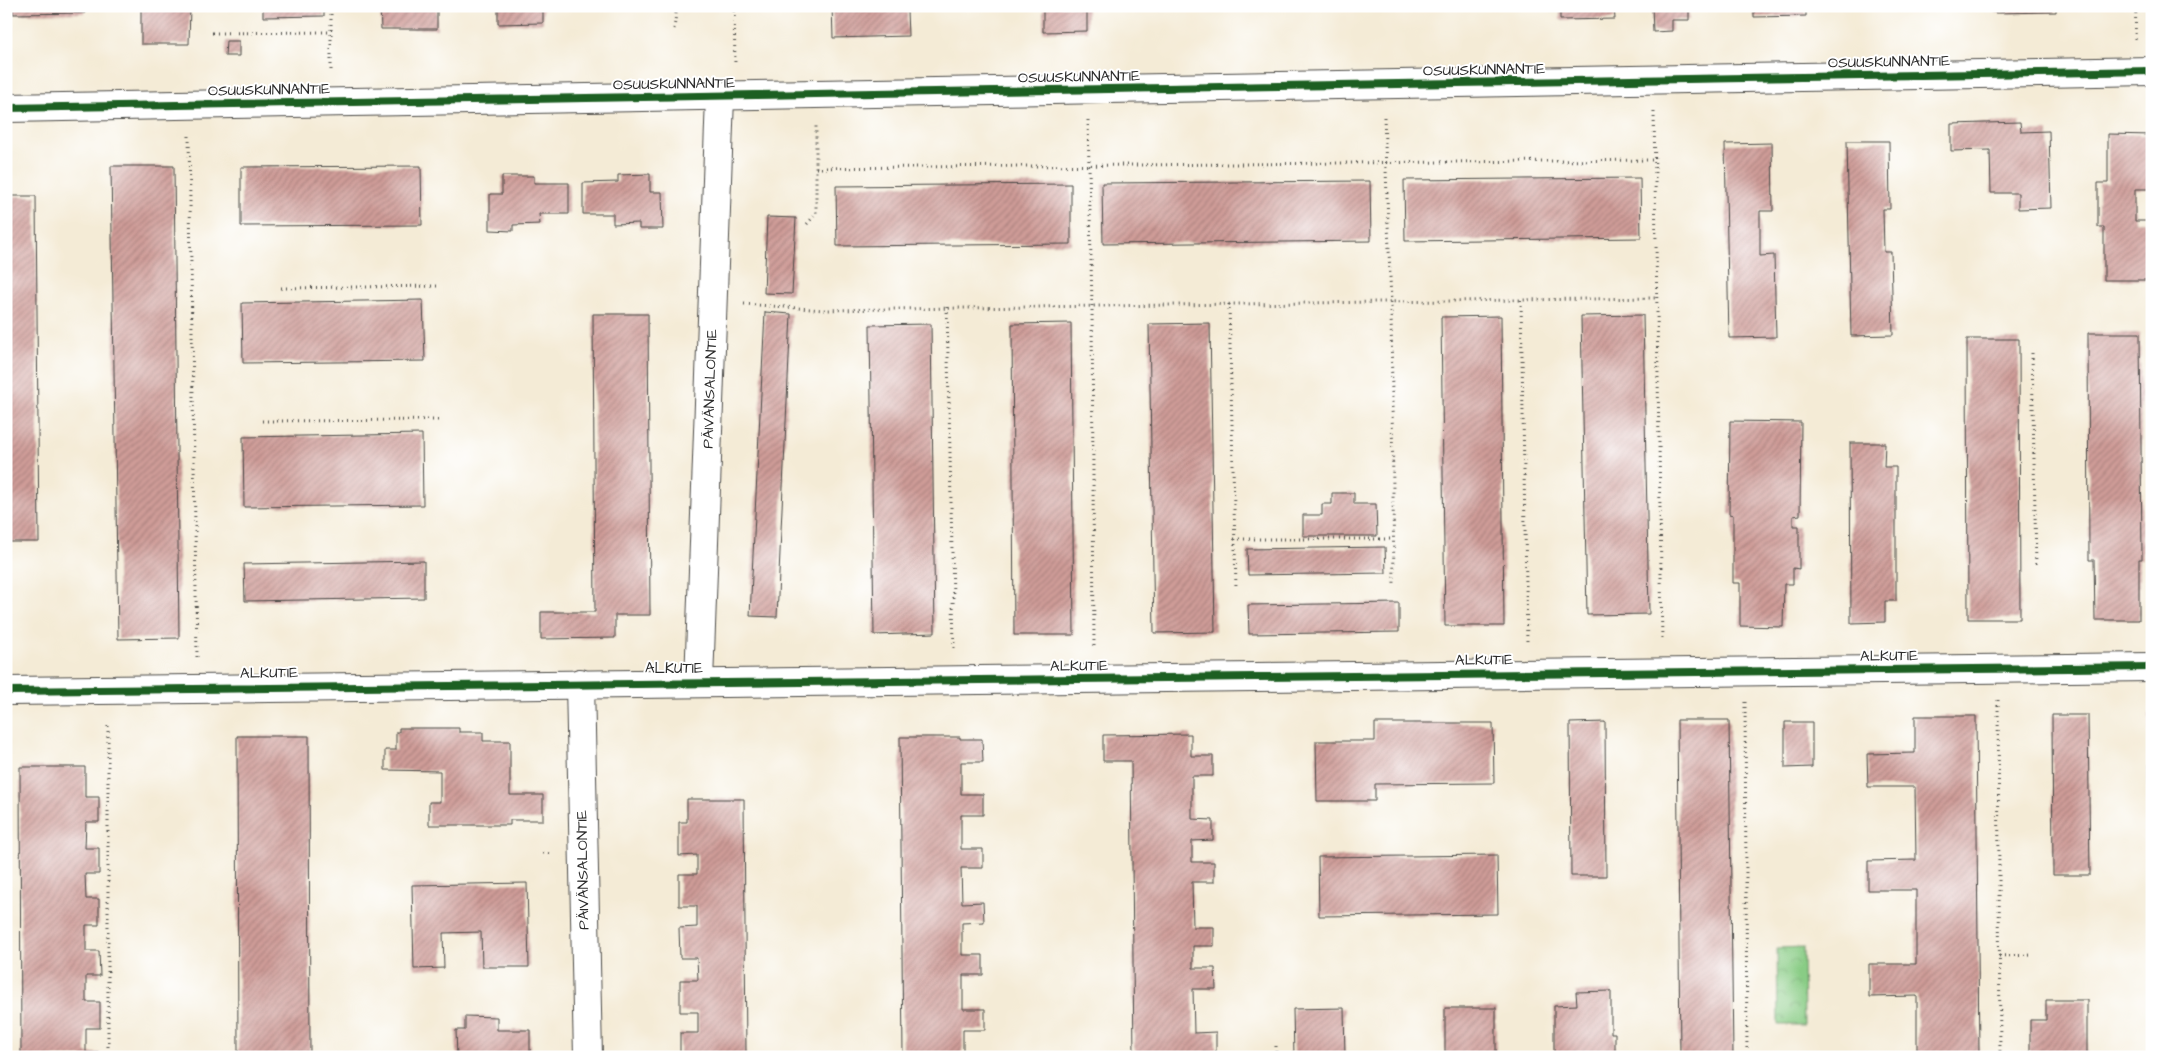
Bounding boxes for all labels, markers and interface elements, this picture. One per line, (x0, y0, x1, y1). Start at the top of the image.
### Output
street label: OSUUSKUNNANTIE (1828, 50, 1950, 74)
street label: OSUUSKUNNANTIE (1423, 58, 1545, 82)
street label: OSUUSKUNNANTIE (1018, 65, 1140, 89)
street label: OSUUSKUNNANTIE (613, 72, 735, 96)
street label: OSUUSKUNNANTIE (208, 78, 330, 102)
street label: PÄIVÄNSALONTIE (697, 329, 723, 449)
street label: ALKUTIE (1860, 645, 1918, 667)
street label: ALKUTIE (1455, 649, 1513, 671)
street label: ALKUTIE (1050, 655, 1108, 677)
street label: ALKUTIE (645, 658, 703, 679)
street label: ALKUTIE (240, 662, 298, 684)
street label: PÄIVÄNSALONTIE (571, 810, 595, 930)

